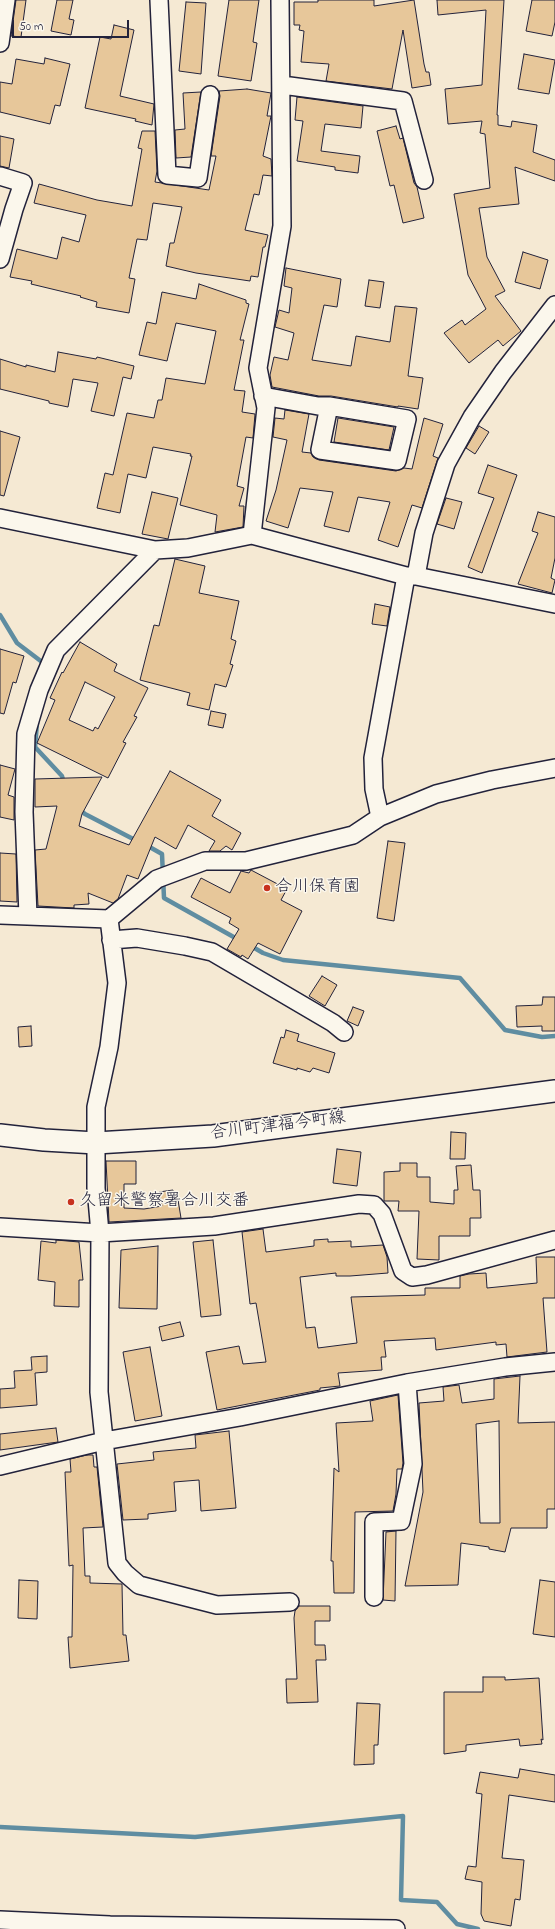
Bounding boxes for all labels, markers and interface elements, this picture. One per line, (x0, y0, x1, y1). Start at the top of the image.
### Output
scale bar (14, 12, 131, 38)
text: 50 m (19, 18, 43, 36)
place label: 合川保育園 (275, 878, 360, 898)
marker: 合川保育園 (262, 883, 272, 893)
street label: 合川町津福今町線 (209, 1109, 347, 1145)
place label: 久留米警察署合川交番 (79, 1192, 249, 1212)
marker: 久留米警察署合川交番 (66, 1197, 76, 1207)

